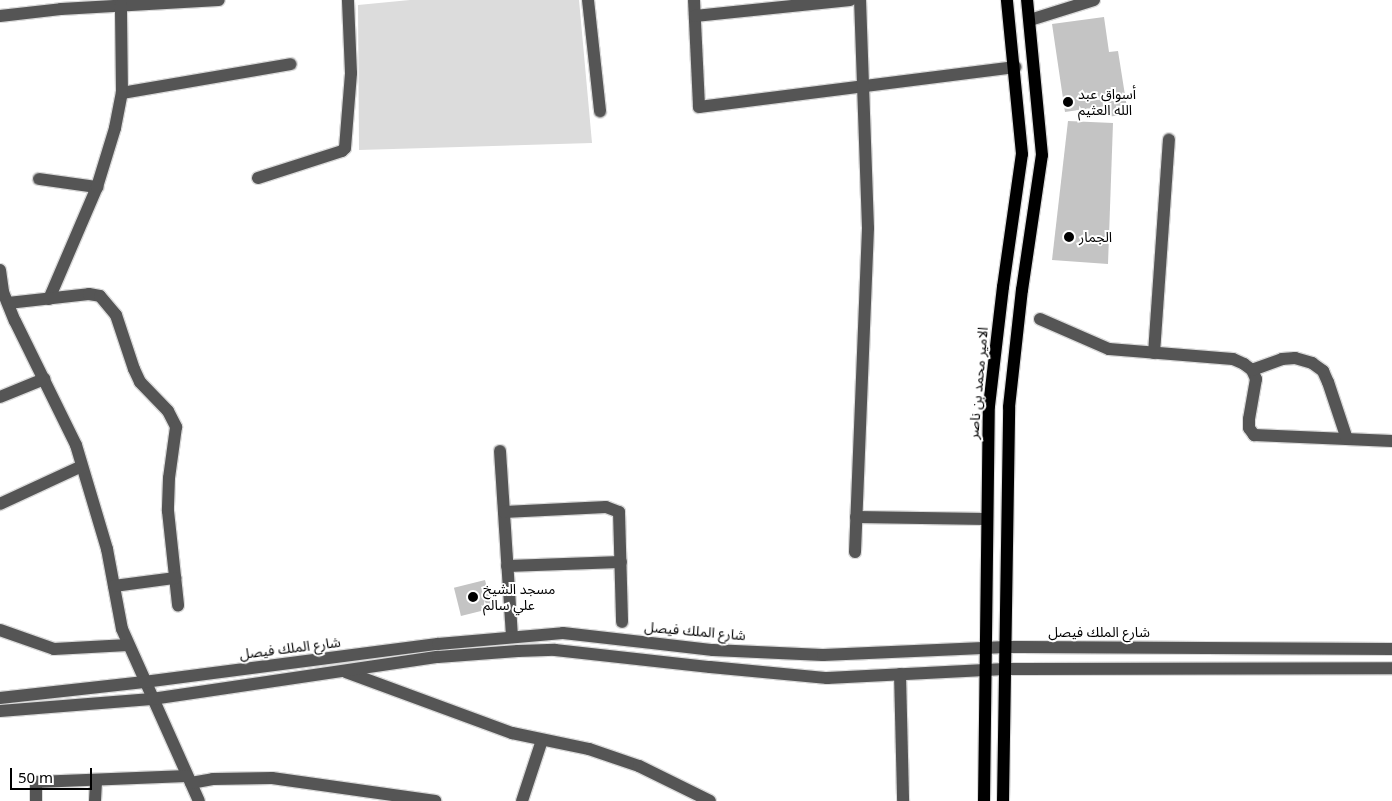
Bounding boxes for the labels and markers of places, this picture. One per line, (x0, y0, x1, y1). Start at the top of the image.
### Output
place label: أسواق عبد الله العثيم (1078, 86, 1136, 118)
marker: أسواق عبد الله العثيم (1062, 96, 1074, 108)
place label: الجمار (1079, 229, 1112, 245)
marker: الجمار (1063, 231, 1075, 243)
place label: مسجد الشيخ علي سالم (483, 581, 555, 614)
marker: مسجد الشيخ علي سالم (467, 591, 479, 603)

